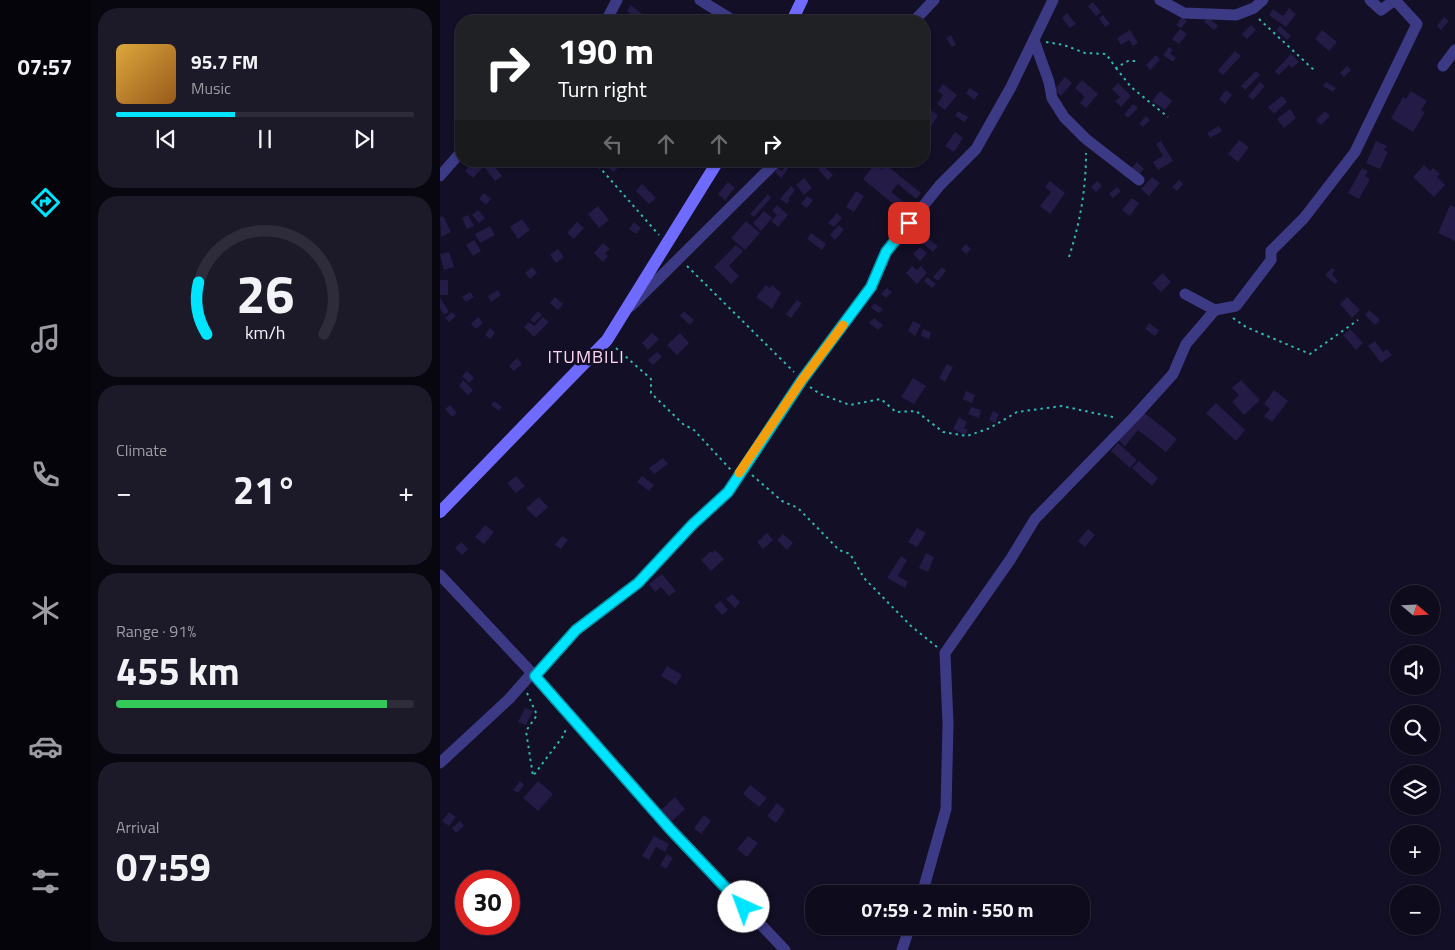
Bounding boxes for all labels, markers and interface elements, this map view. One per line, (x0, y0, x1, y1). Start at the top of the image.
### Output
text: 190 m (558, 24, 654, 78)
icon: right (475, 35, 540, 100)
text: 95.7 FM (191, 47, 258, 76)
text: 07:57 (18, 50, 72, 84)
text: Turn right (558, 72, 647, 106)
text: Music (191, 76, 231, 100)
icon: previous (152, 125, 180, 153)
icon: pause (251, 125, 279, 153)
icon: next (350, 125, 378, 153)
icon: left (599, 130, 627, 158)
icon: ahead (652, 130, 680, 158)
icon: ahead (705, 130, 733, 158)
icon: right (758, 130, 786, 158)
icon: directions (28, 185, 63, 220)
pin (888, 202, 930, 244)
icon: arrive (895, 209, 923, 237)
text: 26 (236, 254, 294, 333)
text: km/h (245, 319, 285, 346)
icon: music (28, 321, 63, 356)
district label: ITUMBILI (547, 343, 625, 370)
text: Climate (116, 438, 167, 462)
icon: phone (28, 457, 63, 492)
text: 21° (233, 461, 297, 519)
text: − (116, 470, 132, 513)
text: + (398, 470, 414, 513)
north arrow (1390, 585, 1440, 635)
map controls (1390, 585, 1440, 935)
icon: climate (28, 593, 63, 628)
text: Range · 91% (116, 619, 196, 643)
text: 455 km (116, 642, 240, 700)
button: sound (1390, 645, 1440, 695)
button: search (1390, 705, 1440, 755)
icon: car (28, 729, 63, 764)
button: layers (1390, 765, 1440, 815)
text: Arrival (116, 815, 159, 839)
button: + (1390, 825, 1440, 875)
text: 07:59 (116, 838, 211, 896)
icon: filters (28, 864, 63, 899)
speed limit sign: 30 (455, 870, 520, 935)
position arrow (717, 880, 769, 932)
button: − (1390, 885, 1440, 935)
text: 07:59 · 2 min · 550 m (861, 895, 1034, 924)

